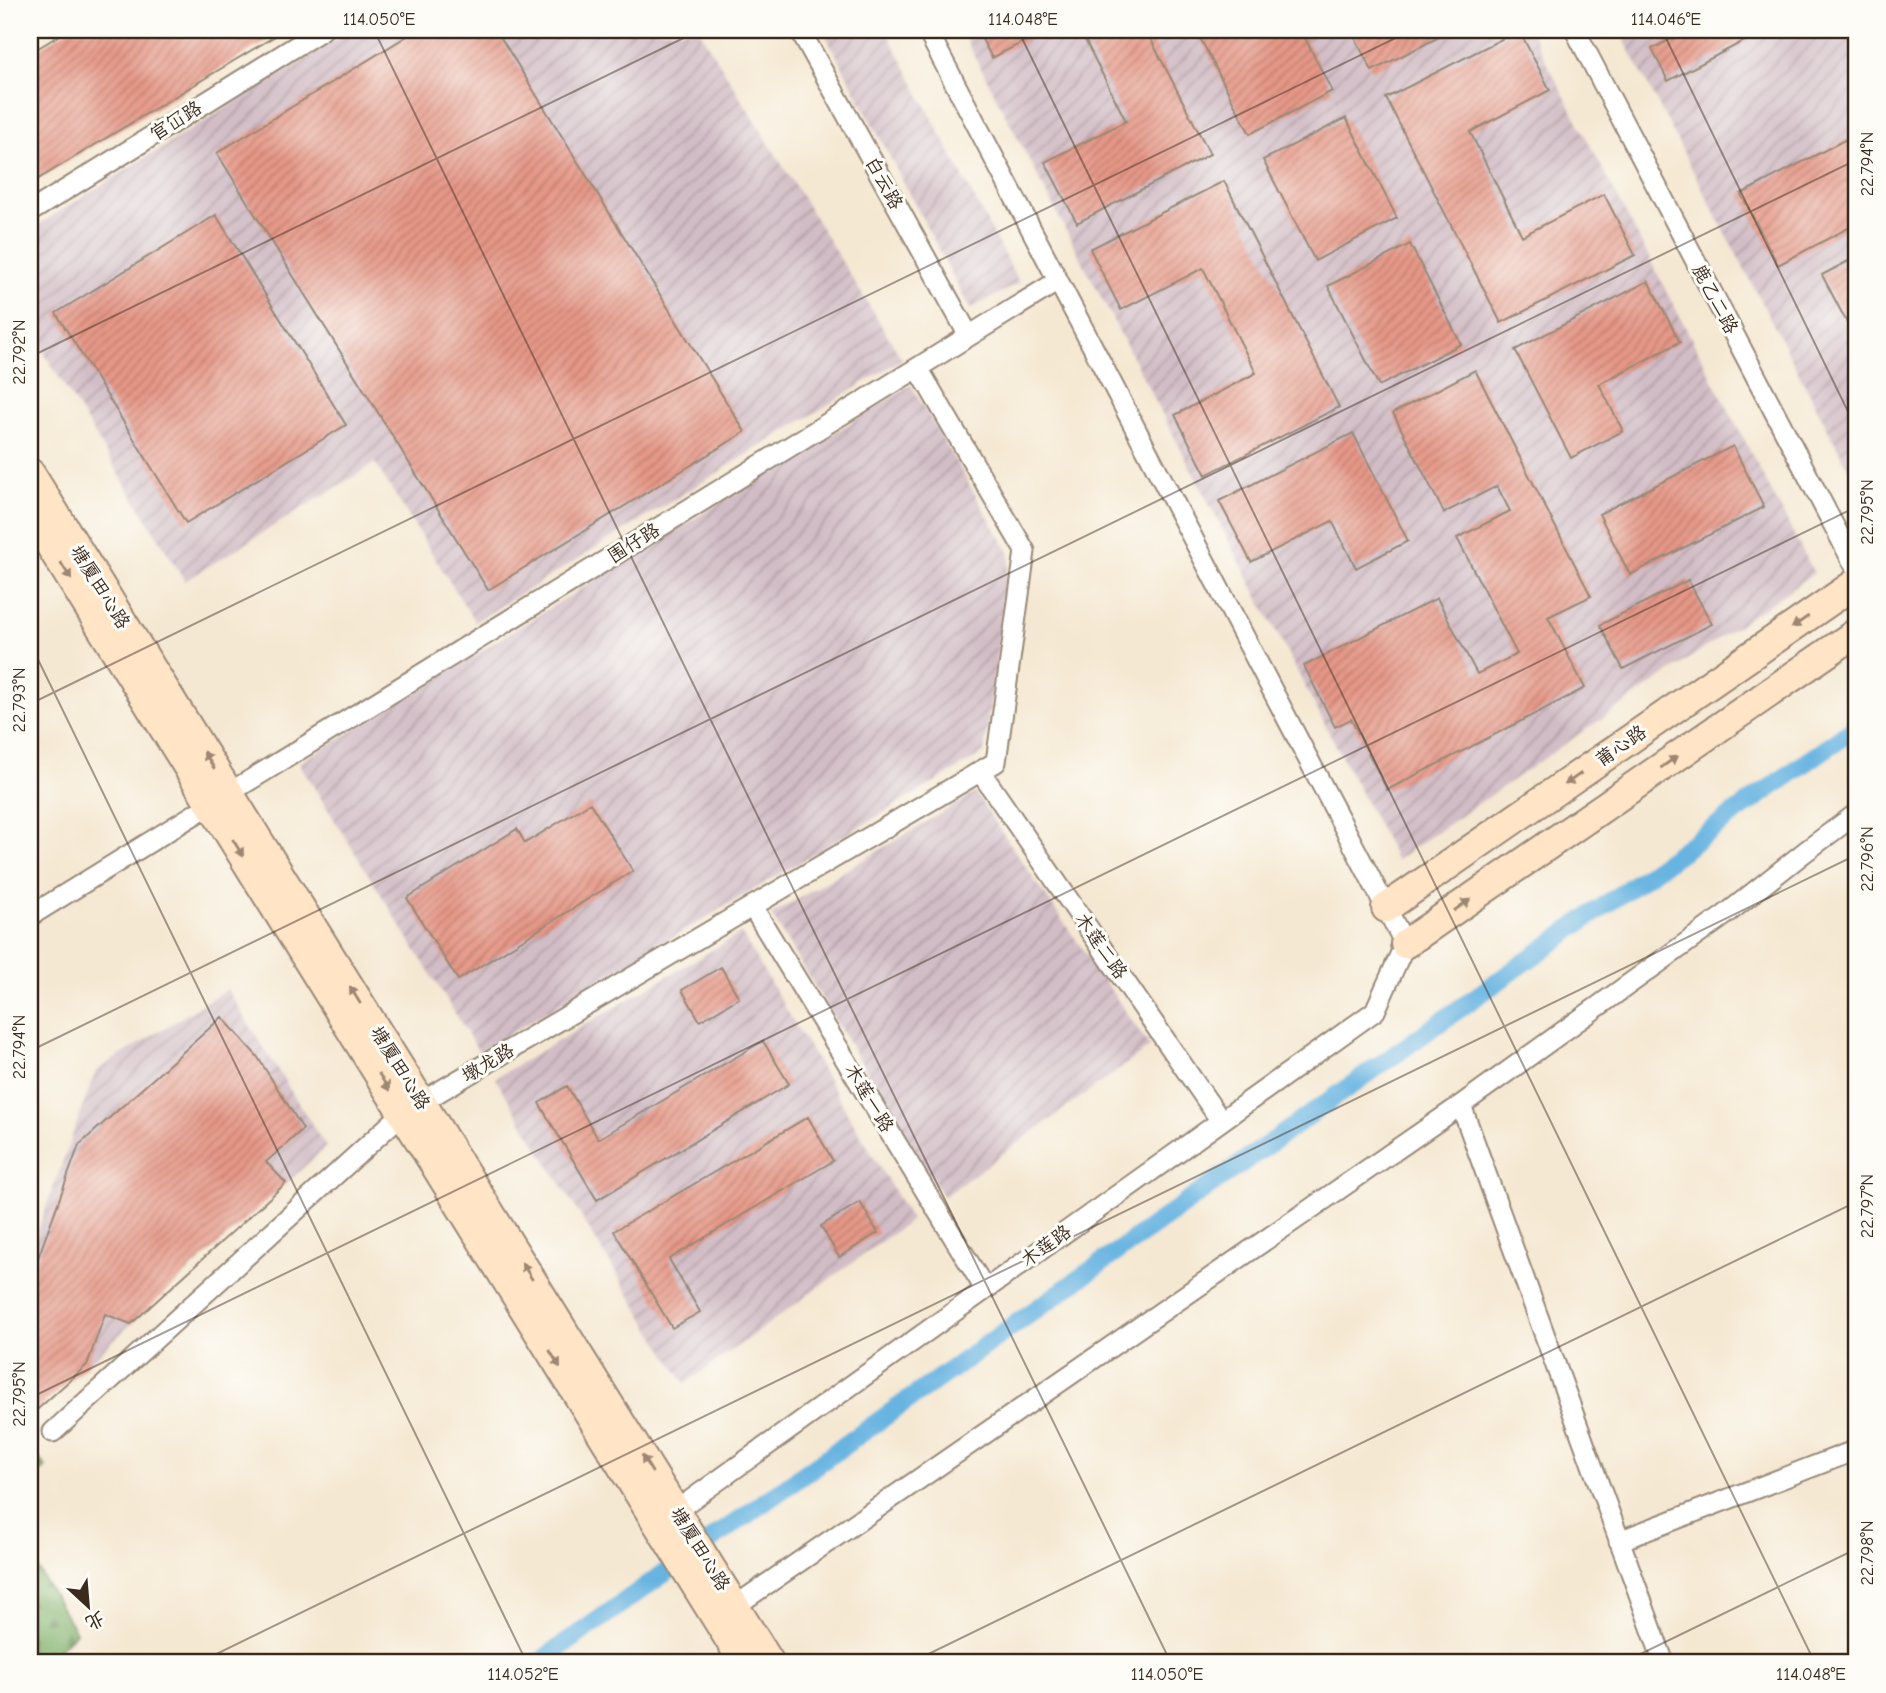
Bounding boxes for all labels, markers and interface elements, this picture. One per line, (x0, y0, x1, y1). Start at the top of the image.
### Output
text: 114.050°E (343, 9, 415, 30)
text: 114.048°E (988, 9, 1058, 30)
text: 114.046°E (1631, 9, 1701, 30)
street label: 官冚路 (146, 97, 206, 145)
text: 22.794°N (1857, 132, 1878, 196)
street label: 白云路 (861, 153, 907, 213)
street label: 鹿乙二路 (1687, 260, 1743, 338)
text: 22.792°N (9, 319, 30, 385)
text: 22.795°N (1857, 479, 1878, 545)
street label: 围仔路 (604, 519, 664, 567)
street label: 塘厦田心路 (65, 541, 135, 633)
one-way arrow (59, 562, 72, 581)
one-way arrow (1791, 615, 1809, 629)
text: 22.793°N (9, 668, 30, 733)
street label: 莆心路 (1591, 721, 1651, 771)
one-way arrow (202, 750, 215, 770)
one-way arrow (1660, 755, 1678, 769)
one-way arrow (1564, 772, 1582, 786)
text: 22.796°N (1857, 826, 1878, 892)
one-way arrow (231, 838, 244, 857)
one-way arrow (1452, 899, 1471, 912)
street label: 木莲二路 (1070, 909, 1132, 983)
one-way arrow (348, 985, 361, 1004)
text: 22.794°N (9, 1015, 30, 1079)
street label: 塘厦田心路 (365, 1022, 435, 1114)
street label: 墩龙路 (458, 1039, 518, 1087)
street label: 木莲一路 (840, 1060, 898, 1136)
one-way arrow (377, 1073, 390, 1092)
text: 22.797°N (1857, 1174, 1878, 1238)
street label: 木莲路 (1016, 1220, 1076, 1272)
one-way arrow (520, 1262, 533, 1281)
one-way arrow (549, 1349, 562, 1368)
text: 22.795°N (9, 1361, 30, 1427)
one-way arrow (640, 1455, 653, 1474)
street label: 塘厦田心路 (665, 1503, 735, 1595)
text: 22.798°N (1857, 1520, 1878, 1586)
north arrow (52, 1570, 122, 1640)
text: 北 (82, 1606, 108, 1634)
text: 114.052°E (487, 1664, 559, 1685)
text: 114.050°E (1131, 1664, 1203, 1685)
text: 114.048°E (1776, 1664, 1846, 1685)

